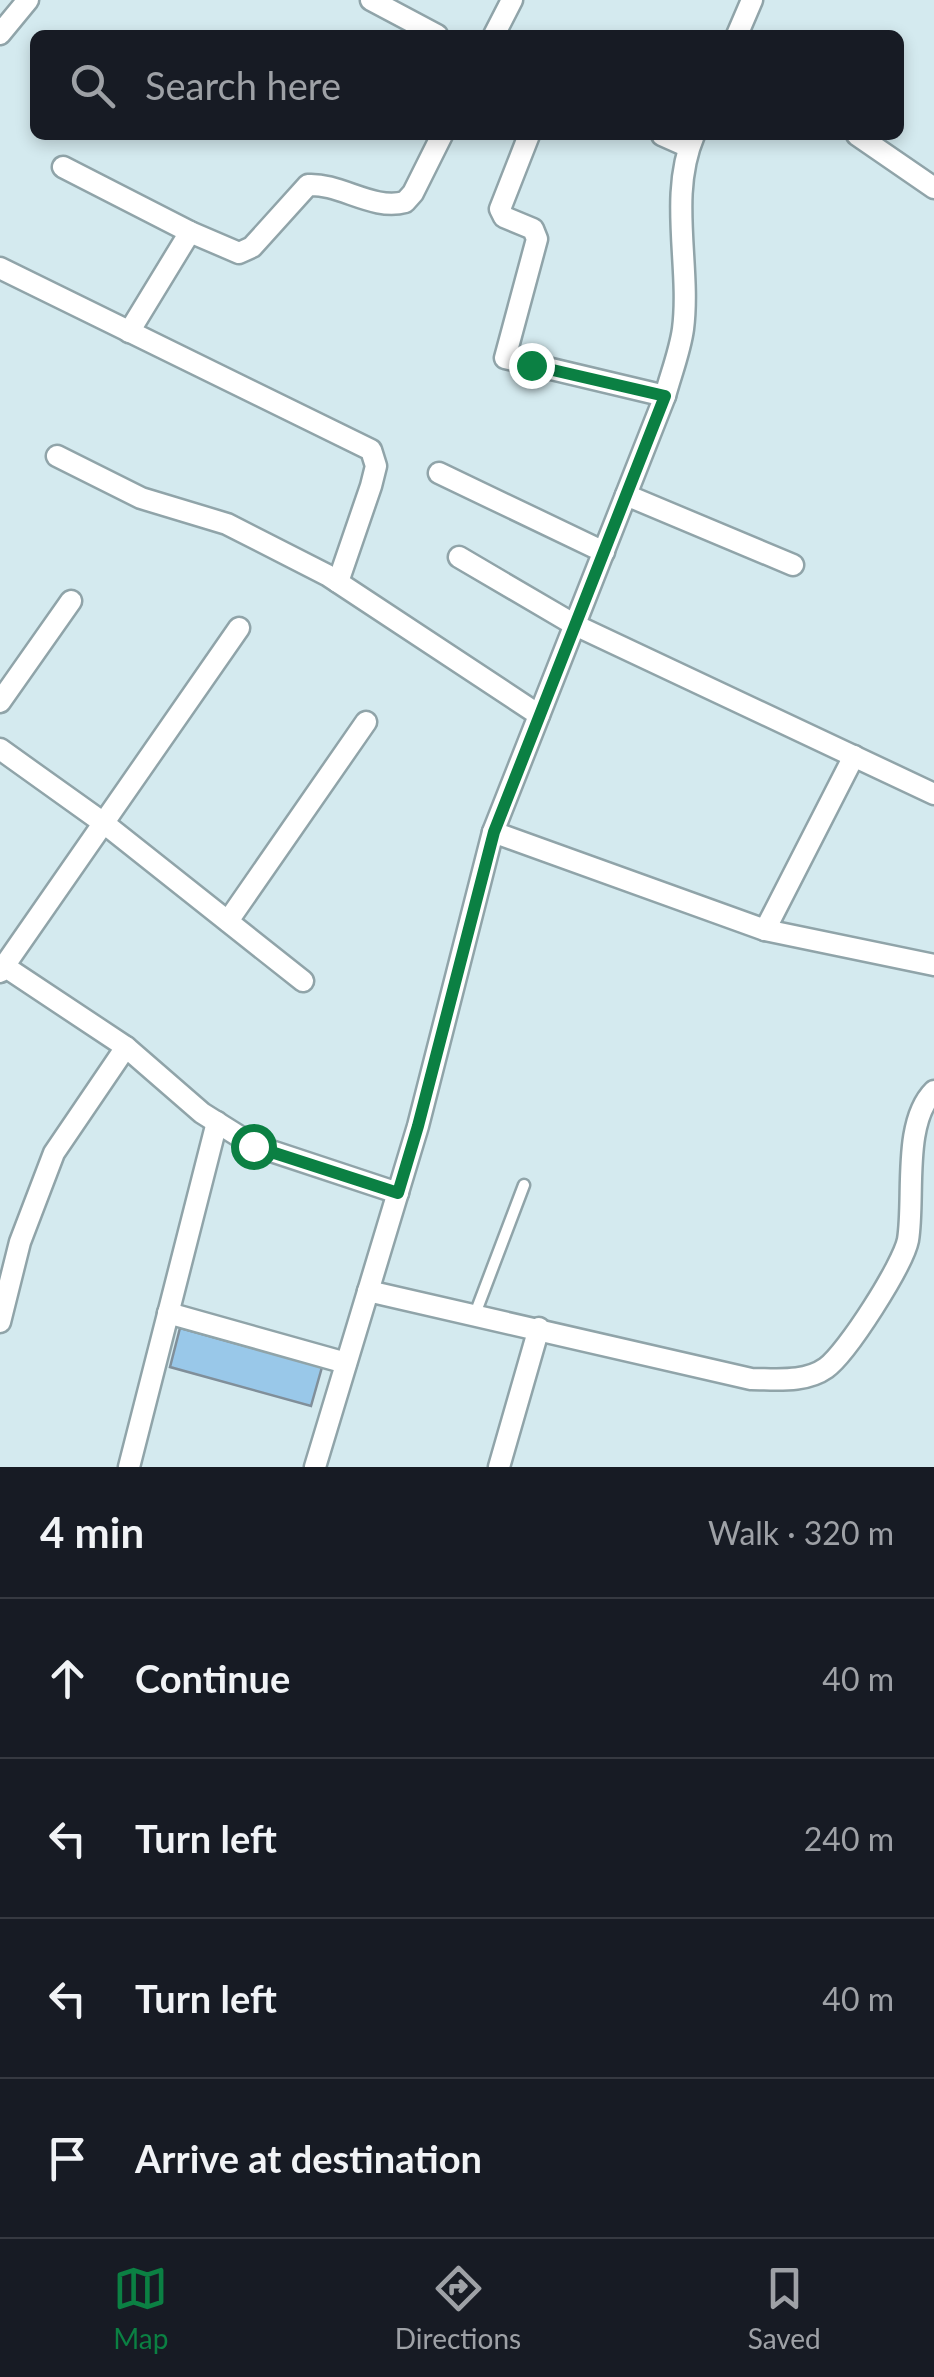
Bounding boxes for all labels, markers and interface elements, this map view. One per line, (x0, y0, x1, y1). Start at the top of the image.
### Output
search box (30, 30, 904, 140)
icon: search (65, 58, 120, 113)
text: Search here (145, 62, 341, 108)
route end (509, 343, 555, 389)
route start (231, 1124, 277, 1170)
text: 4 min (40, 1507, 144, 1557)
text: Walk · 320 m (708, 1513, 894, 1552)
icon: ahead (40, 1651, 95, 1706)
text: Continue (135, 1655, 290, 1701)
text: 40 m (822, 1659, 894, 1698)
icon: left (40, 1811, 95, 1866)
text: Turn left (135, 1815, 277, 1861)
text: 240 m (804, 1819, 894, 1858)
icon: left (40, 1971, 95, 2026)
text: Turn left (135, 1975, 277, 2021)
text: 40 m (822, 1979, 894, 2018)
icon: arrive (40, 2131, 95, 2186)
text: Arrive at destination (135, 2135, 482, 2181)
tab: Map (113, 2261, 168, 2355)
tab: Directions (395, 2261, 521, 2355)
tab: Saved (748, 2261, 821, 2355)

